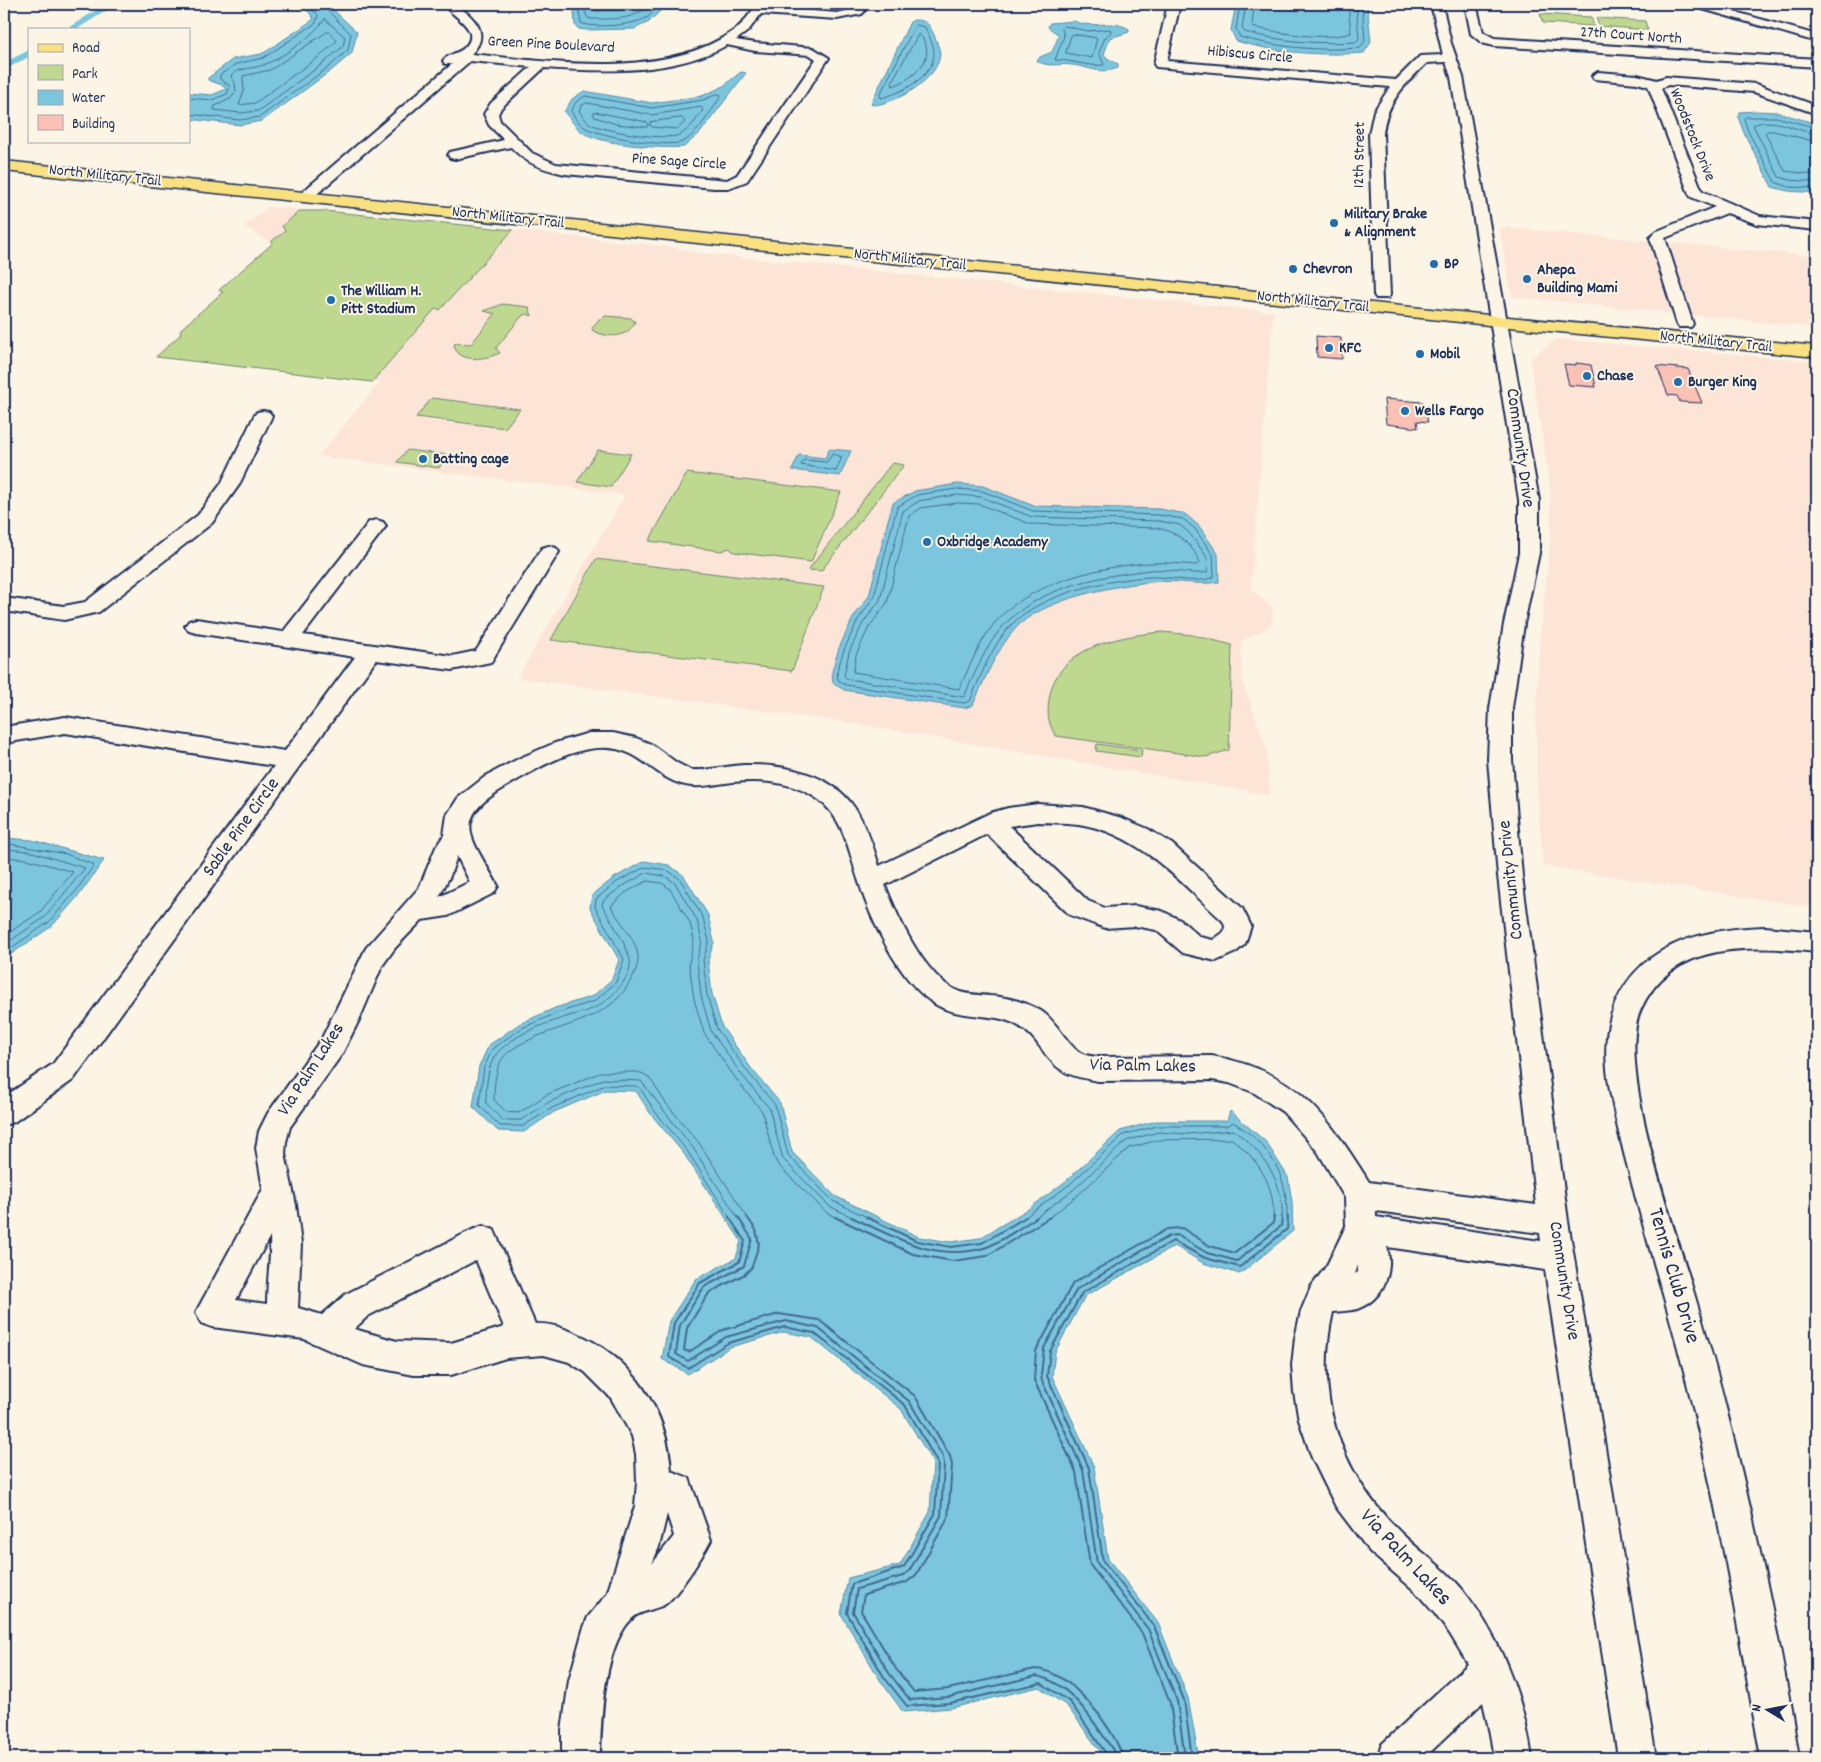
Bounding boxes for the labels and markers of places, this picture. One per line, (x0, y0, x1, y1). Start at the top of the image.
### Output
place label: Military Brake & Alignment (1344, 203, 1427, 244)
marker: Military Brake & Alignment (1328, 217, 1340, 229)
place label: BP (1444, 253, 1460, 276)
place label: Chevron (1303, 258, 1352, 281)
marker: BP (1428, 258, 1440, 270)
place label: Ahepa Building Mami (1537, 259, 1618, 300)
marker: Chevron (1287, 263, 1299, 275)
marker: Ahepa Building Mami (1521, 273, 1533, 285)
place label: The William H. Pitt Stadium (341, 280, 421, 321)
marker: The William H. Pitt Stadium (325, 294, 337, 306)
place label: KFC (1339, 337, 1362, 360)
marker: KFC (1323, 342, 1335, 354)
place label: Mobil (1430, 343, 1460, 366)
marker: Mobil (1414, 348, 1426, 360)
place label: Chase (1597, 365, 1634, 388)
marker: Chase (1581, 370, 1593, 382)
place label: Burger King (1688, 371, 1757, 394)
marker: Burger King (1672, 376, 1684, 388)
place label: Wells Fargo (1415, 400, 1484, 423)
marker: Wells Fargo (1399, 405, 1411, 417)
place label: Batting cage (433, 448, 509, 471)
marker: Batting cage (417, 453, 429, 465)
place label: Oxbridge Academy (937, 531, 1049, 554)
marker: Oxbridge Academy (921, 536, 933, 548)

